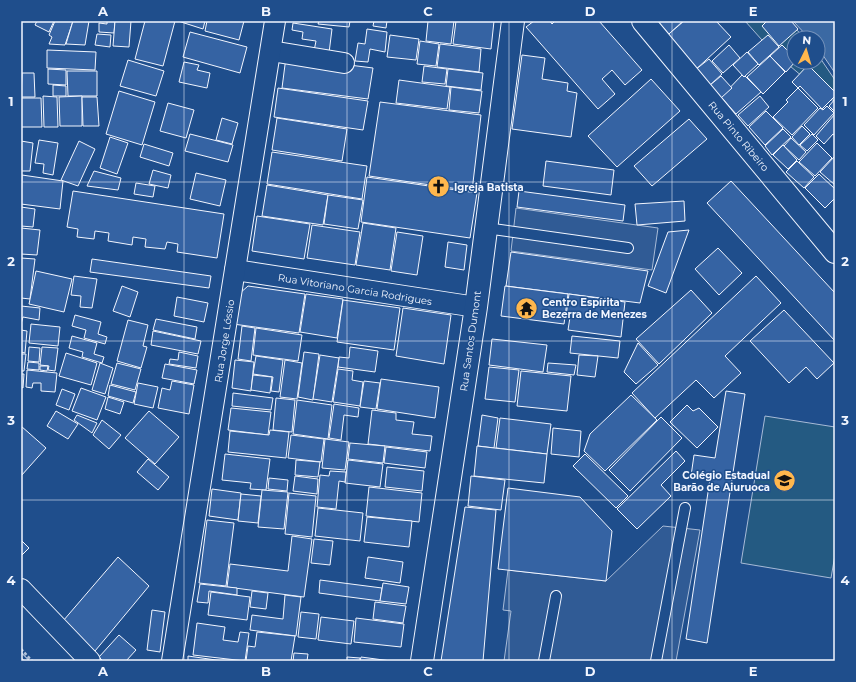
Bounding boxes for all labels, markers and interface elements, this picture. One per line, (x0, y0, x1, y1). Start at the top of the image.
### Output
text: A (97, 3, 109, 19)
text: B (261, 3, 271, 19)
text: C (423, 3, 433, 19)
text: D (585, 3, 596, 19)
text: E (749, 3, 758, 19)
north arrow (786, 30, 826, 70)
text: N (802, 33, 812, 47)
text: 1 (8, 93, 14, 109)
text: 1 (842, 93, 848, 109)
street label: Rua Pinto Ribeiro (706, 99, 772, 174)
church icon: Igreja Batista (425, 174, 451, 200)
place label: Igreja Batista (454, 181, 524, 194)
text: 2 (7, 253, 15, 269)
text: 2 (841, 253, 849, 269)
street label: Rua Vitoriano Garcia Rodrigues (277, 271, 433, 308)
street label: Rua Santos Dumont (457, 290, 484, 392)
temple icon: Centro Espírita Bezerra de Menezes (513, 295, 539, 321)
place label: Centro Espírita Bezerra de Menezes (542, 296, 648, 321)
street label: Rua Jorge Lóssio (212, 299, 237, 384)
text: 3 (6, 412, 15, 428)
text: 3 (840, 412, 849, 428)
school or university icon: Colégio Estadual Barão de Aiuruoca (772, 468, 798, 494)
place label: Colégio Estadual Barão de Aiuruoca (673, 469, 770, 494)
text: 4 (7, 572, 16, 588)
text: 4 (841, 572, 850, 588)
text: A (97, 663, 109, 679)
text: B (261, 663, 271, 679)
text: C (423, 663, 433, 679)
text: D (585, 663, 596, 679)
text: E (749, 663, 758, 679)

